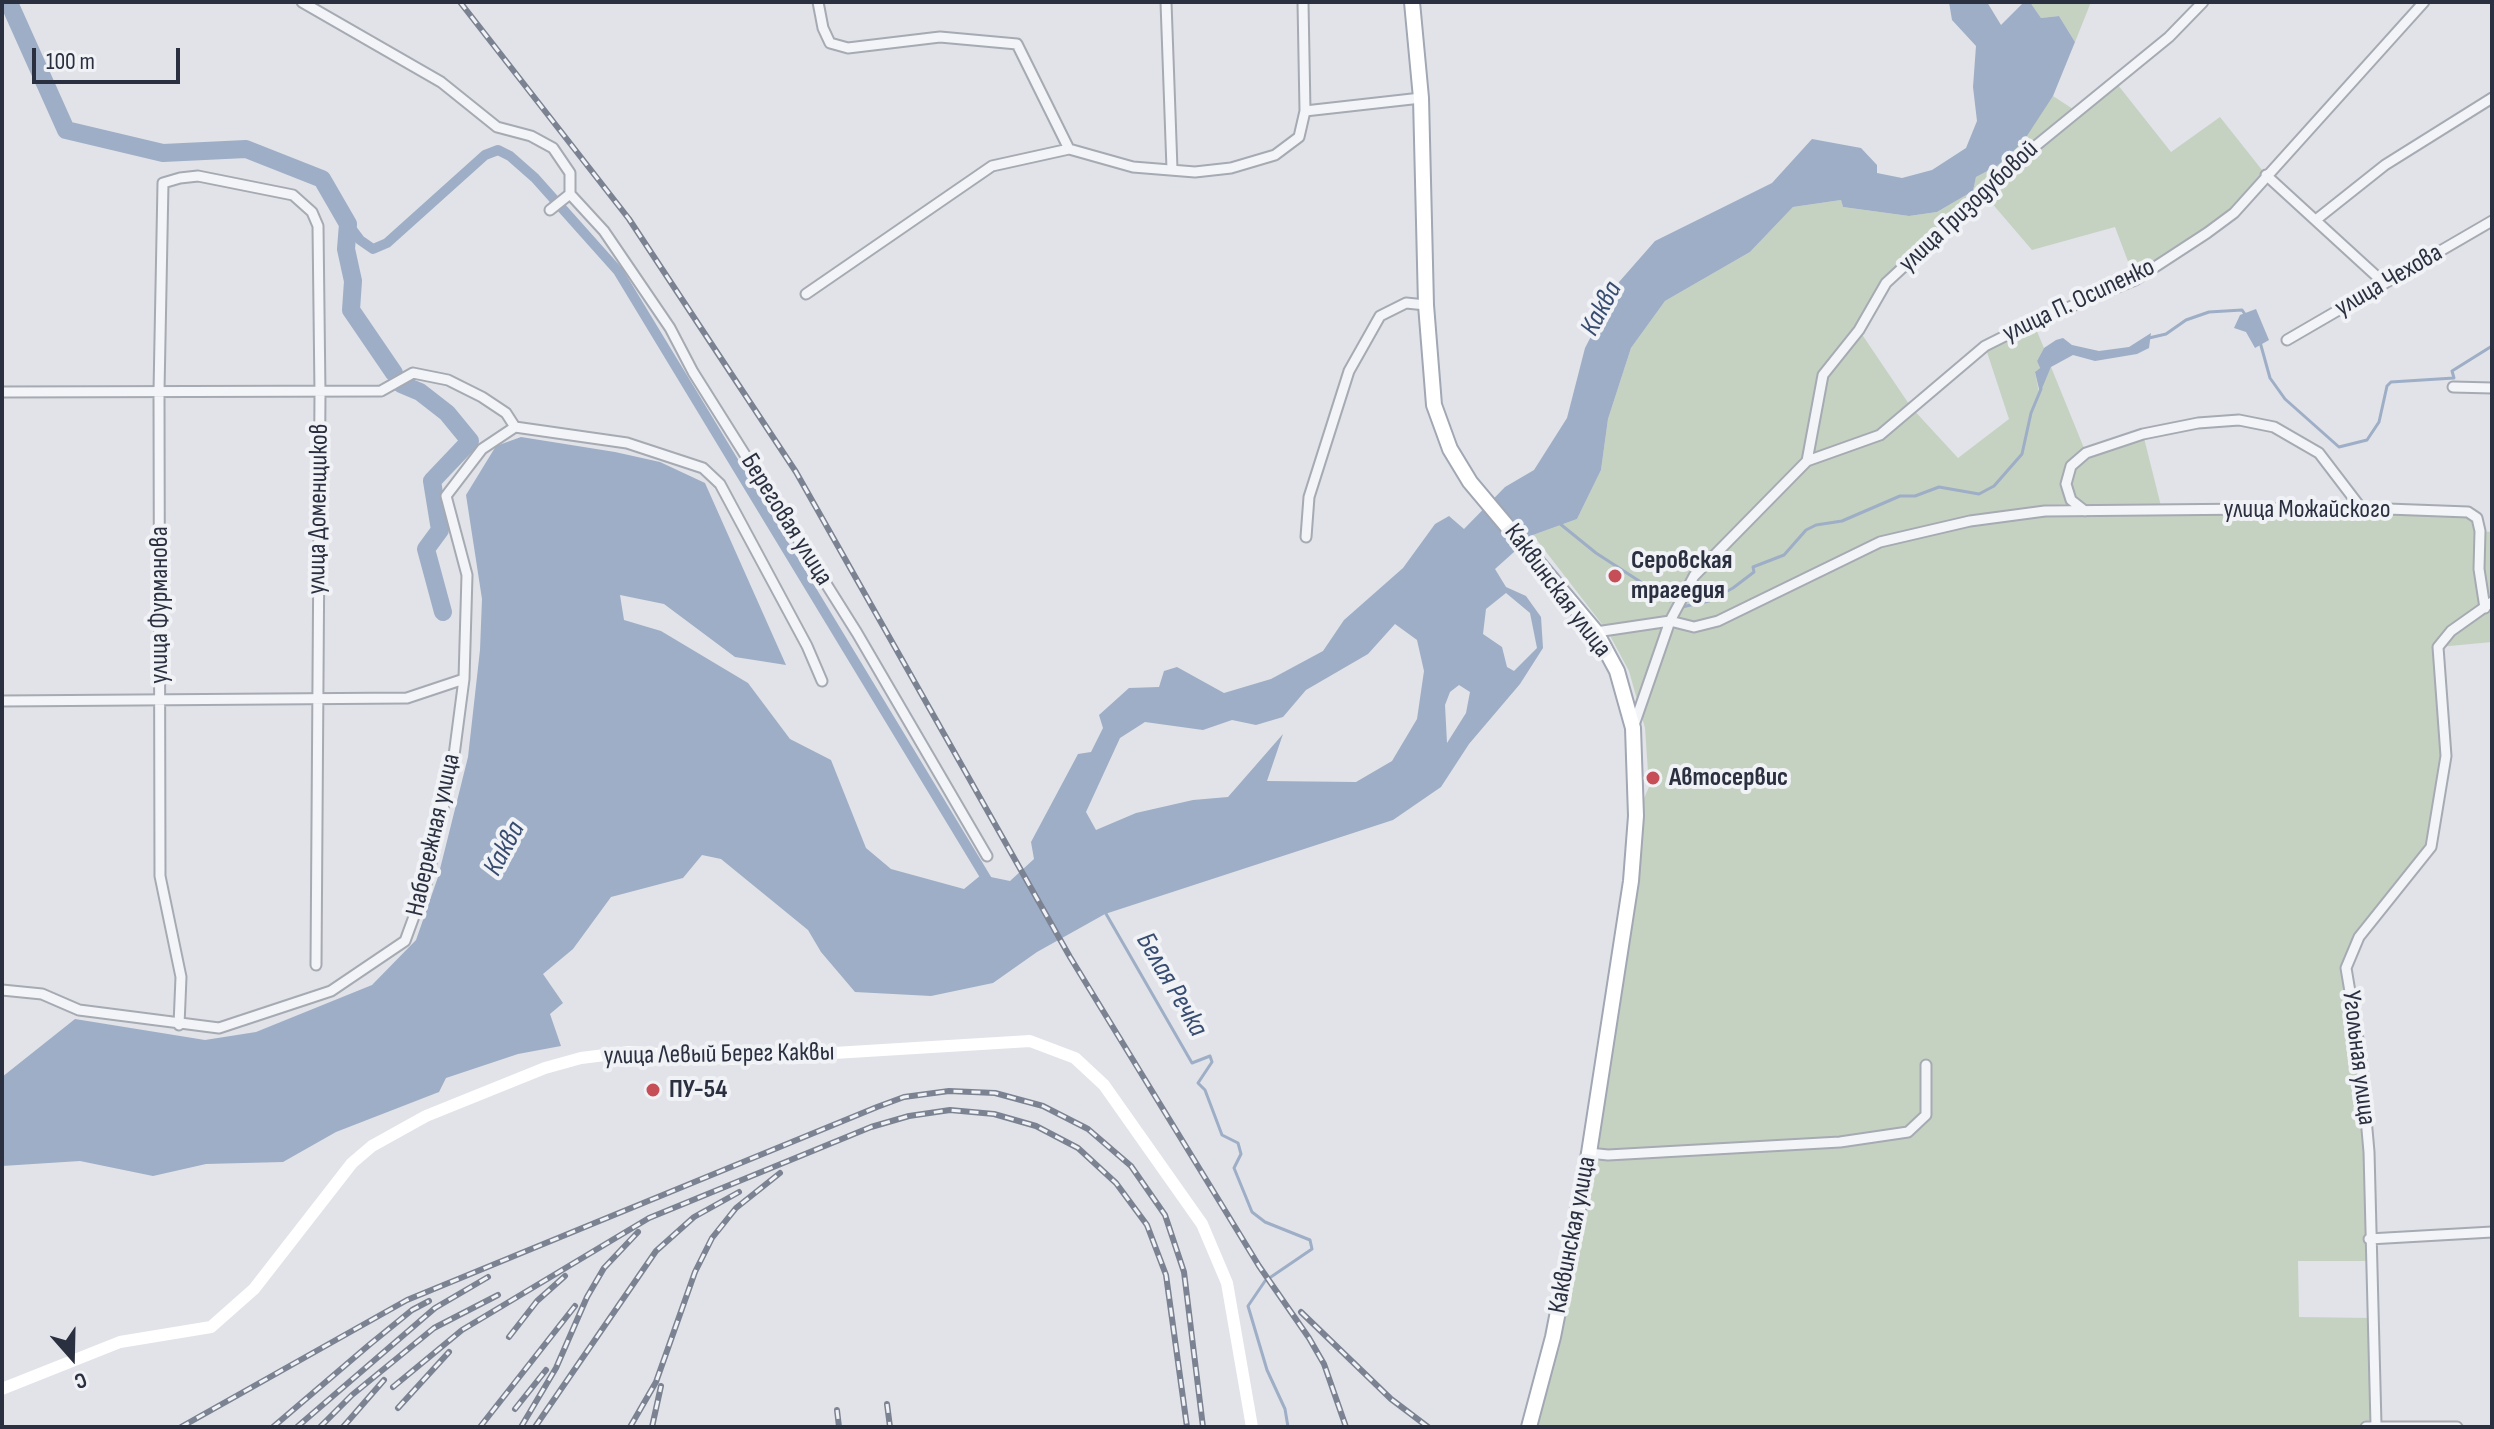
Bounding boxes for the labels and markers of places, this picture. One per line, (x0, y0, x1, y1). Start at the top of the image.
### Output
place label: Серовская трагедия (1631, 545, 1733, 606)
marker: Серовская трагедия (1606, 567, 1624, 585)
place label: Автосервис (1669, 762, 1788, 794)
marker: Автосервис (1644, 769, 1662, 787)
place label: ПУ-54 (669, 1074, 727, 1106)
marker: ПУ-54 (644, 1081, 662, 1099)

